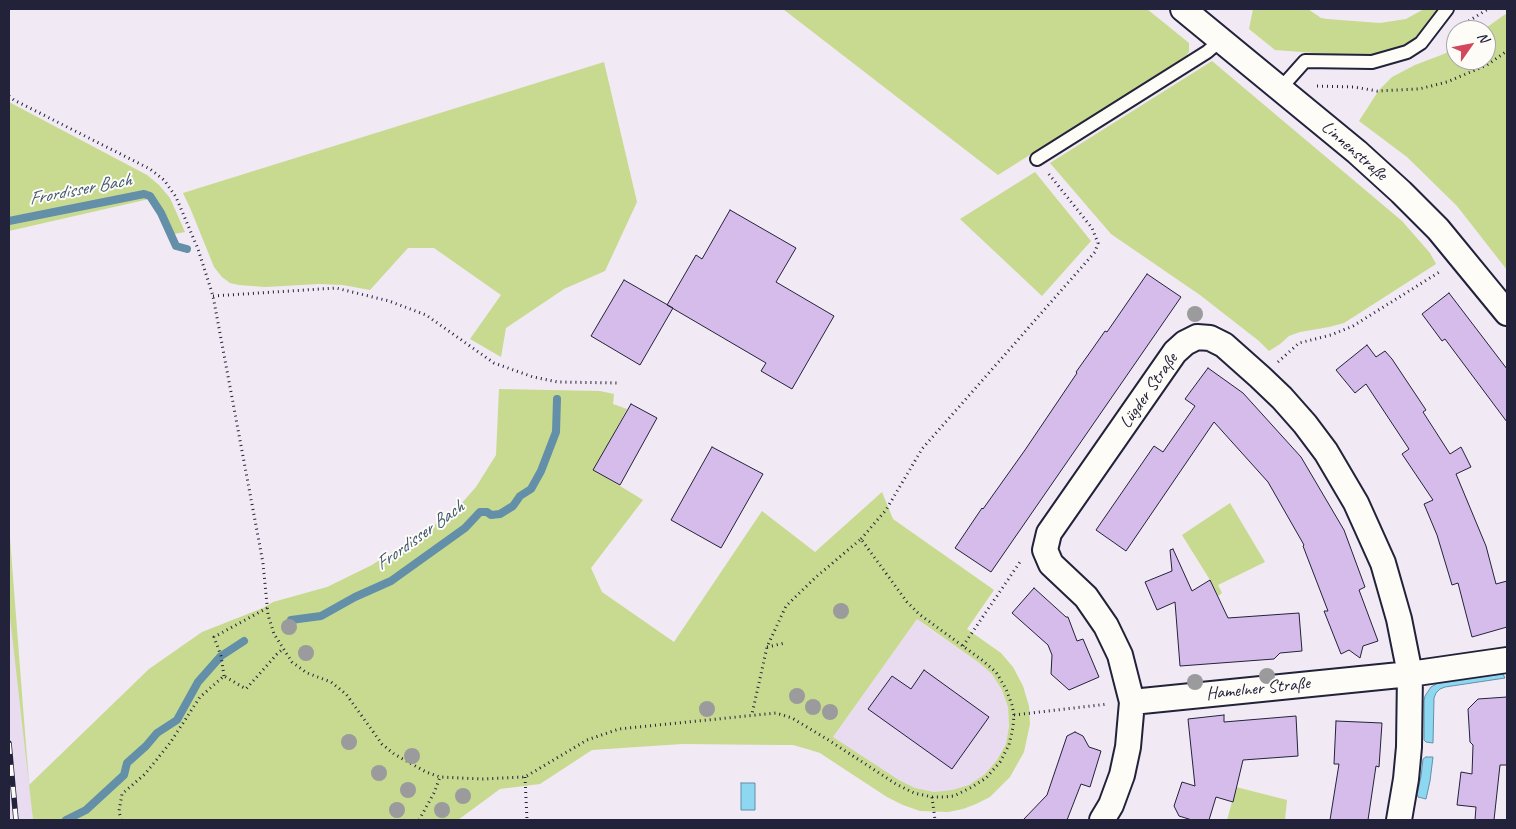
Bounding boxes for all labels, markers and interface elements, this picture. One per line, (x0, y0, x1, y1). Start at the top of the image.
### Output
north arrow (1446, 20, 1496, 70)
text: N (1474, 29, 1493, 45)
street label: Linnenstraße (1317, 116, 1391, 186)
water label: Frordisser Bach (27, 169, 133, 211)
street label: Lügder Straße (1115, 349, 1183, 433)
water label: Frordisser Bach (371, 496, 469, 576)
street label: Hamelner Straße (1205, 673, 1311, 705)

